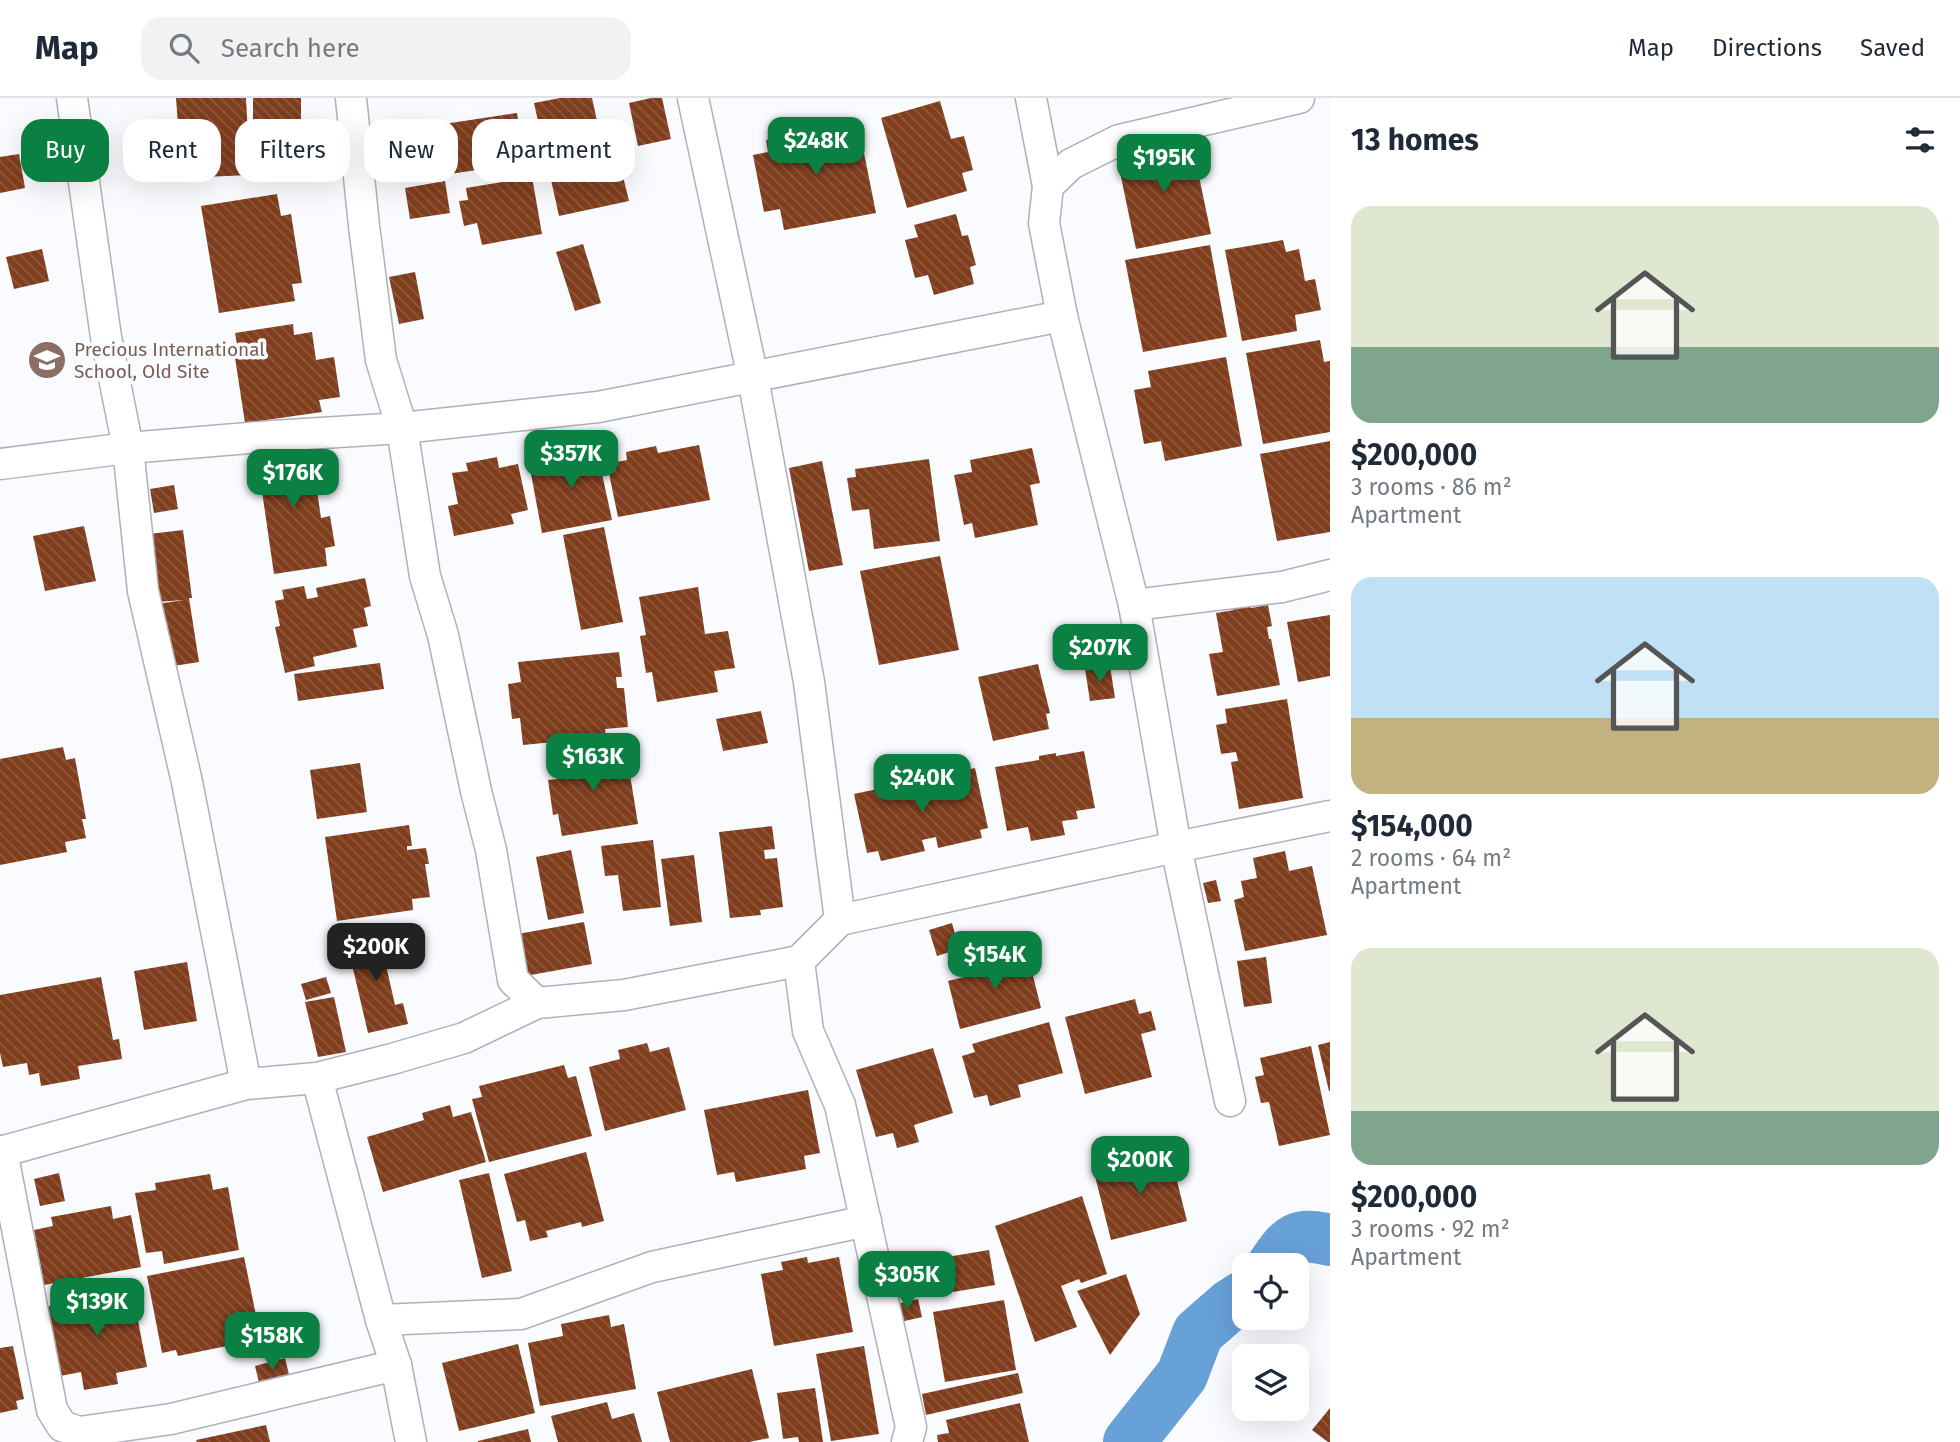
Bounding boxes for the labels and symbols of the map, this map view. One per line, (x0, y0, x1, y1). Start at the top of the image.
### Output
pin: $248K (767, 118, 865, 177)
pin: $195K (1115, 134, 1213, 194)
place label: Precious International School, Old Site (74, 338, 265, 383)
school or university icon: Precious International School, Old Site (26, 339, 68, 381)
pin: $357K (522, 430, 620, 490)
pin: $176K (244, 450, 342, 509)
pin: $207K (1051, 624, 1149, 684)
pin: $163K (544, 734, 642, 793)
pin: $240K (873, 754, 971, 814)
pin: $200K (327, 924, 425, 983)
pin: $154K (946, 932, 1044, 991)
pin: $200K (1091, 1136, 1189, 1196)
pin: $305K (858, 1252, 956, 1311)
pin: $139K (48, 1278, 146, 1338)
pin: $158K (223, 1312, 321, 1372)

